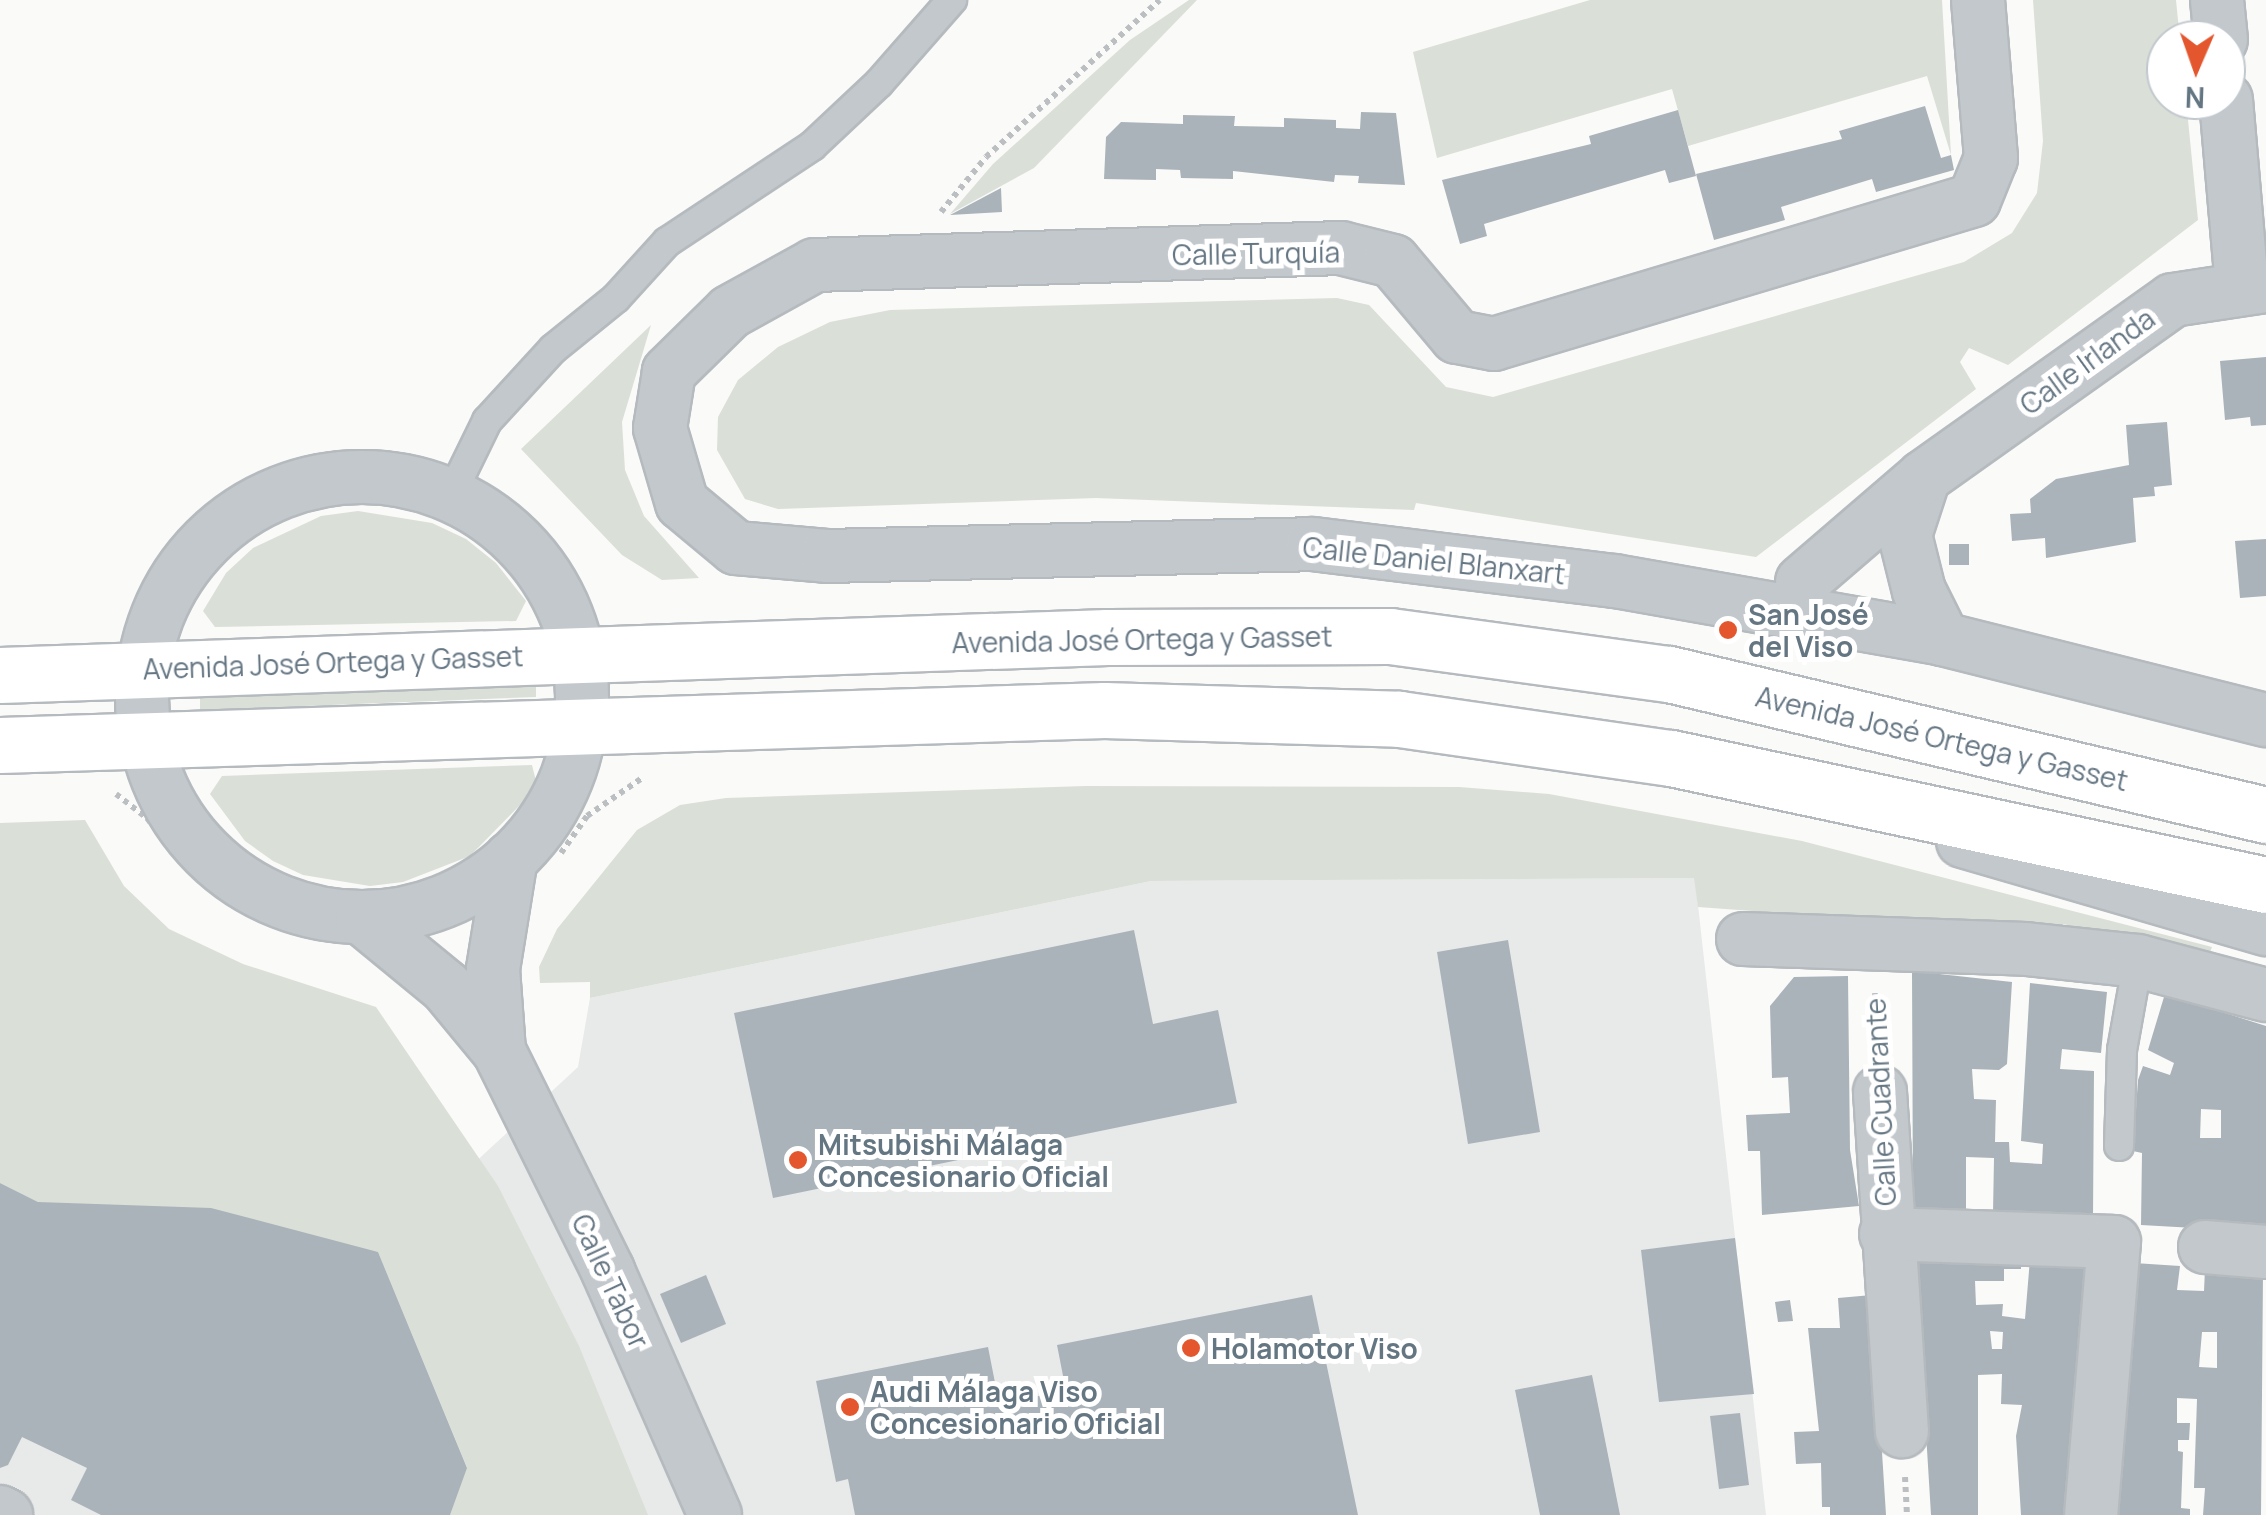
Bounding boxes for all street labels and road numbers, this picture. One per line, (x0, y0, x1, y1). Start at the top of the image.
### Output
street label: Calle Turquía (1172, 235, 1340, 271)
street label: Calle Irlanda (2013, 301, 2161, 421)
street label: Calle Daniel Blanxart (1301, 530, 1567, 590)
street label: Avenida José Ortega y Gasset (951, 619, 1333, 659)
street label: Avenida José Ortega y Gasset (142, 639, 524, 685)
street label: Avenida José Ortega y Gasset (1753, 679, 2131, 797)
street label: Calle Cuadrante (1858, 997, 1902, 1207)
street label: Calle Tabor (565, 1209, 657, 1353)

